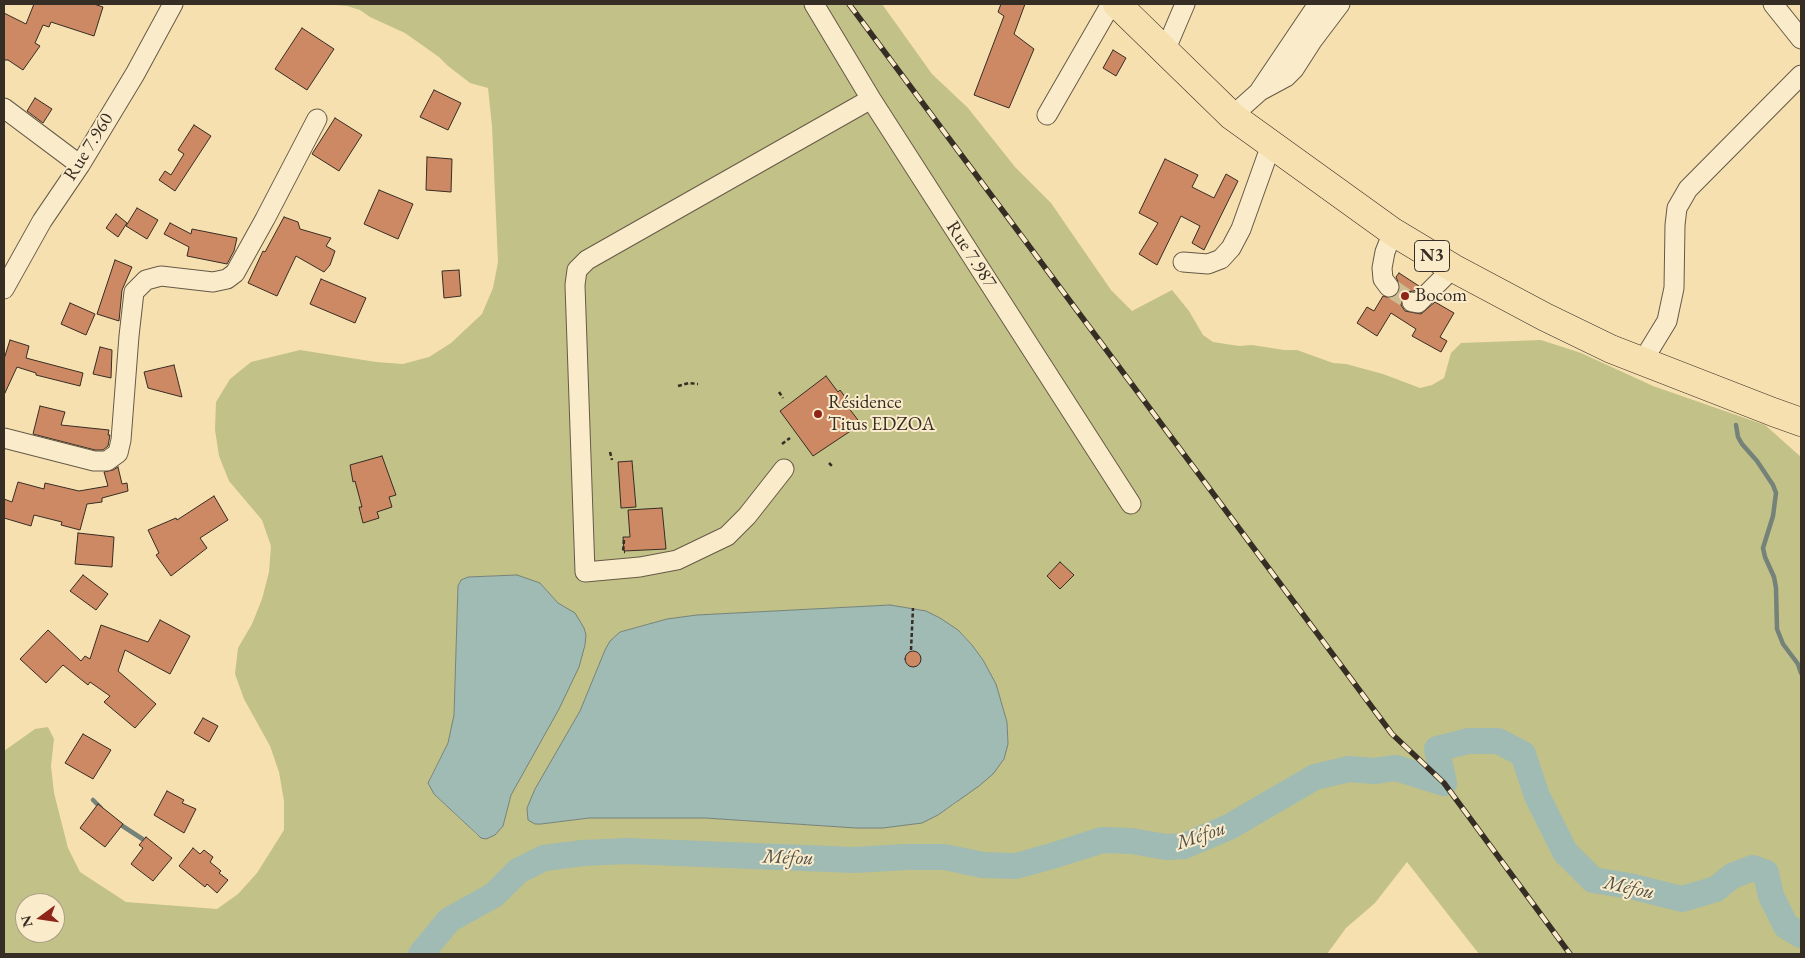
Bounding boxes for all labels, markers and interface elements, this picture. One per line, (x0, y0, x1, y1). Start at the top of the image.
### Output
street label: Rue 7.960 (59, 109, 119, 185)
street label: Rue 7.987 (941, 217, 1001, 293)
road number: N3 (1414, 240, 1450, 272)
place label: Bocom (1415, 285, 1467, 307)
marker: Bocom (1399, 290, 1411, 302)
place label: Résidence Titus EDZOA (828, 392, 935, 436)
marker: Résidence Titus EDZOA (812, 408, 824, 420)
water label: Méfou (1173, 816, 1229, 856)
water label: Méfou (762, 845, 814, 871)
water label: Méfou (1602, 871, 1656, 905)
north arrow (15, 893, 65, 943)
text: N (16, 914, 37, 929)

